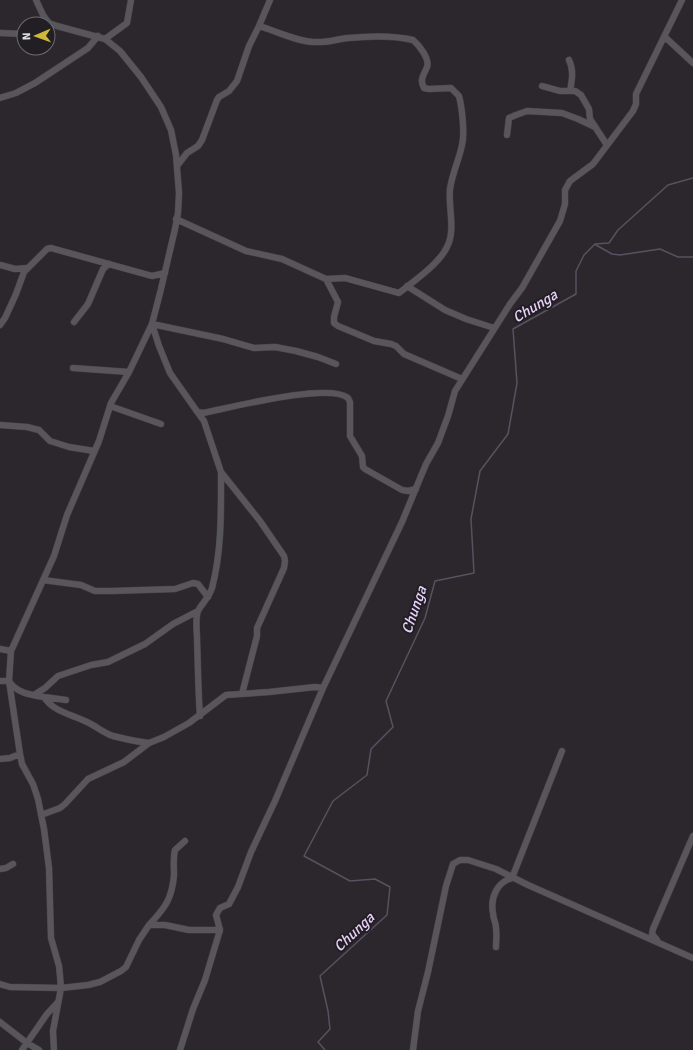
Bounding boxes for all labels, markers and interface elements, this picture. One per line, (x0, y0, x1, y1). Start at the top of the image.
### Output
north arrow (16, 16, 56, 56)
text: N (20, 32, 33, 40)
water label: Chunga (509, 285, 561, 326)
water label: Chunga (397, 583, 431, 636)
water label: Chunga (330, 908, 378, 955)

